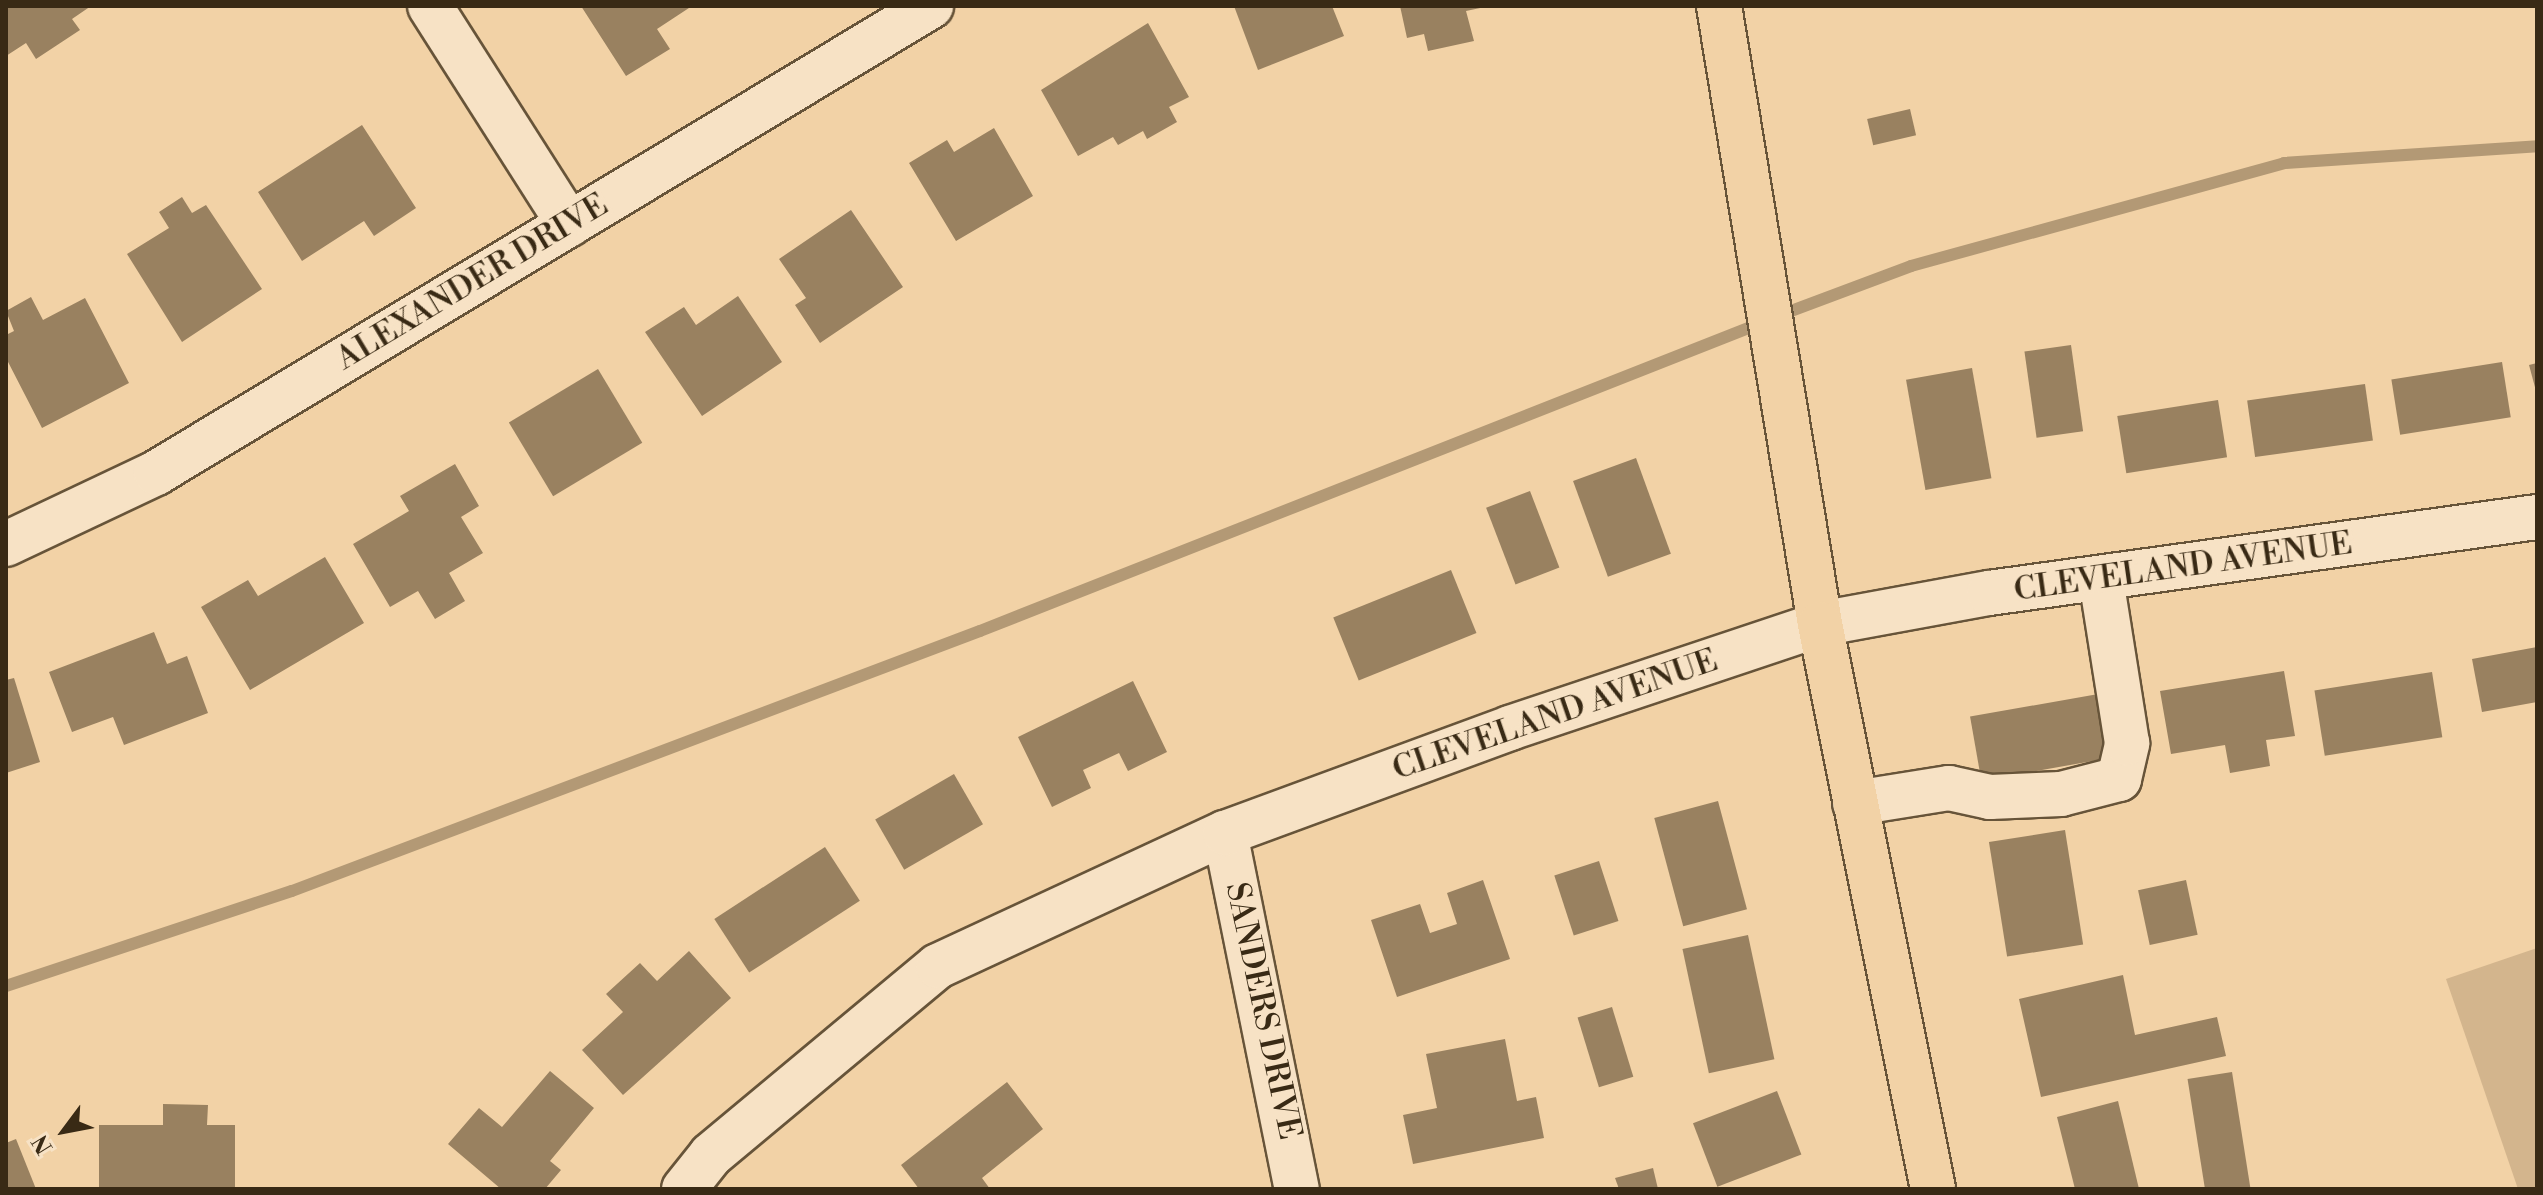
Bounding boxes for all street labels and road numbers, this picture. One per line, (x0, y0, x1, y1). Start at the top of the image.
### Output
street label: ALEXANDER DRIVE (329, 186, 615, 378)
street label: CLEVELAND AVENUE (2011, 524, 2355, 610)
street label: CLEVELAND AVENUE (1387, 641, 1723, 789)
street label: SANDERS DRIVE (1217, 879, 1309, 1143)

